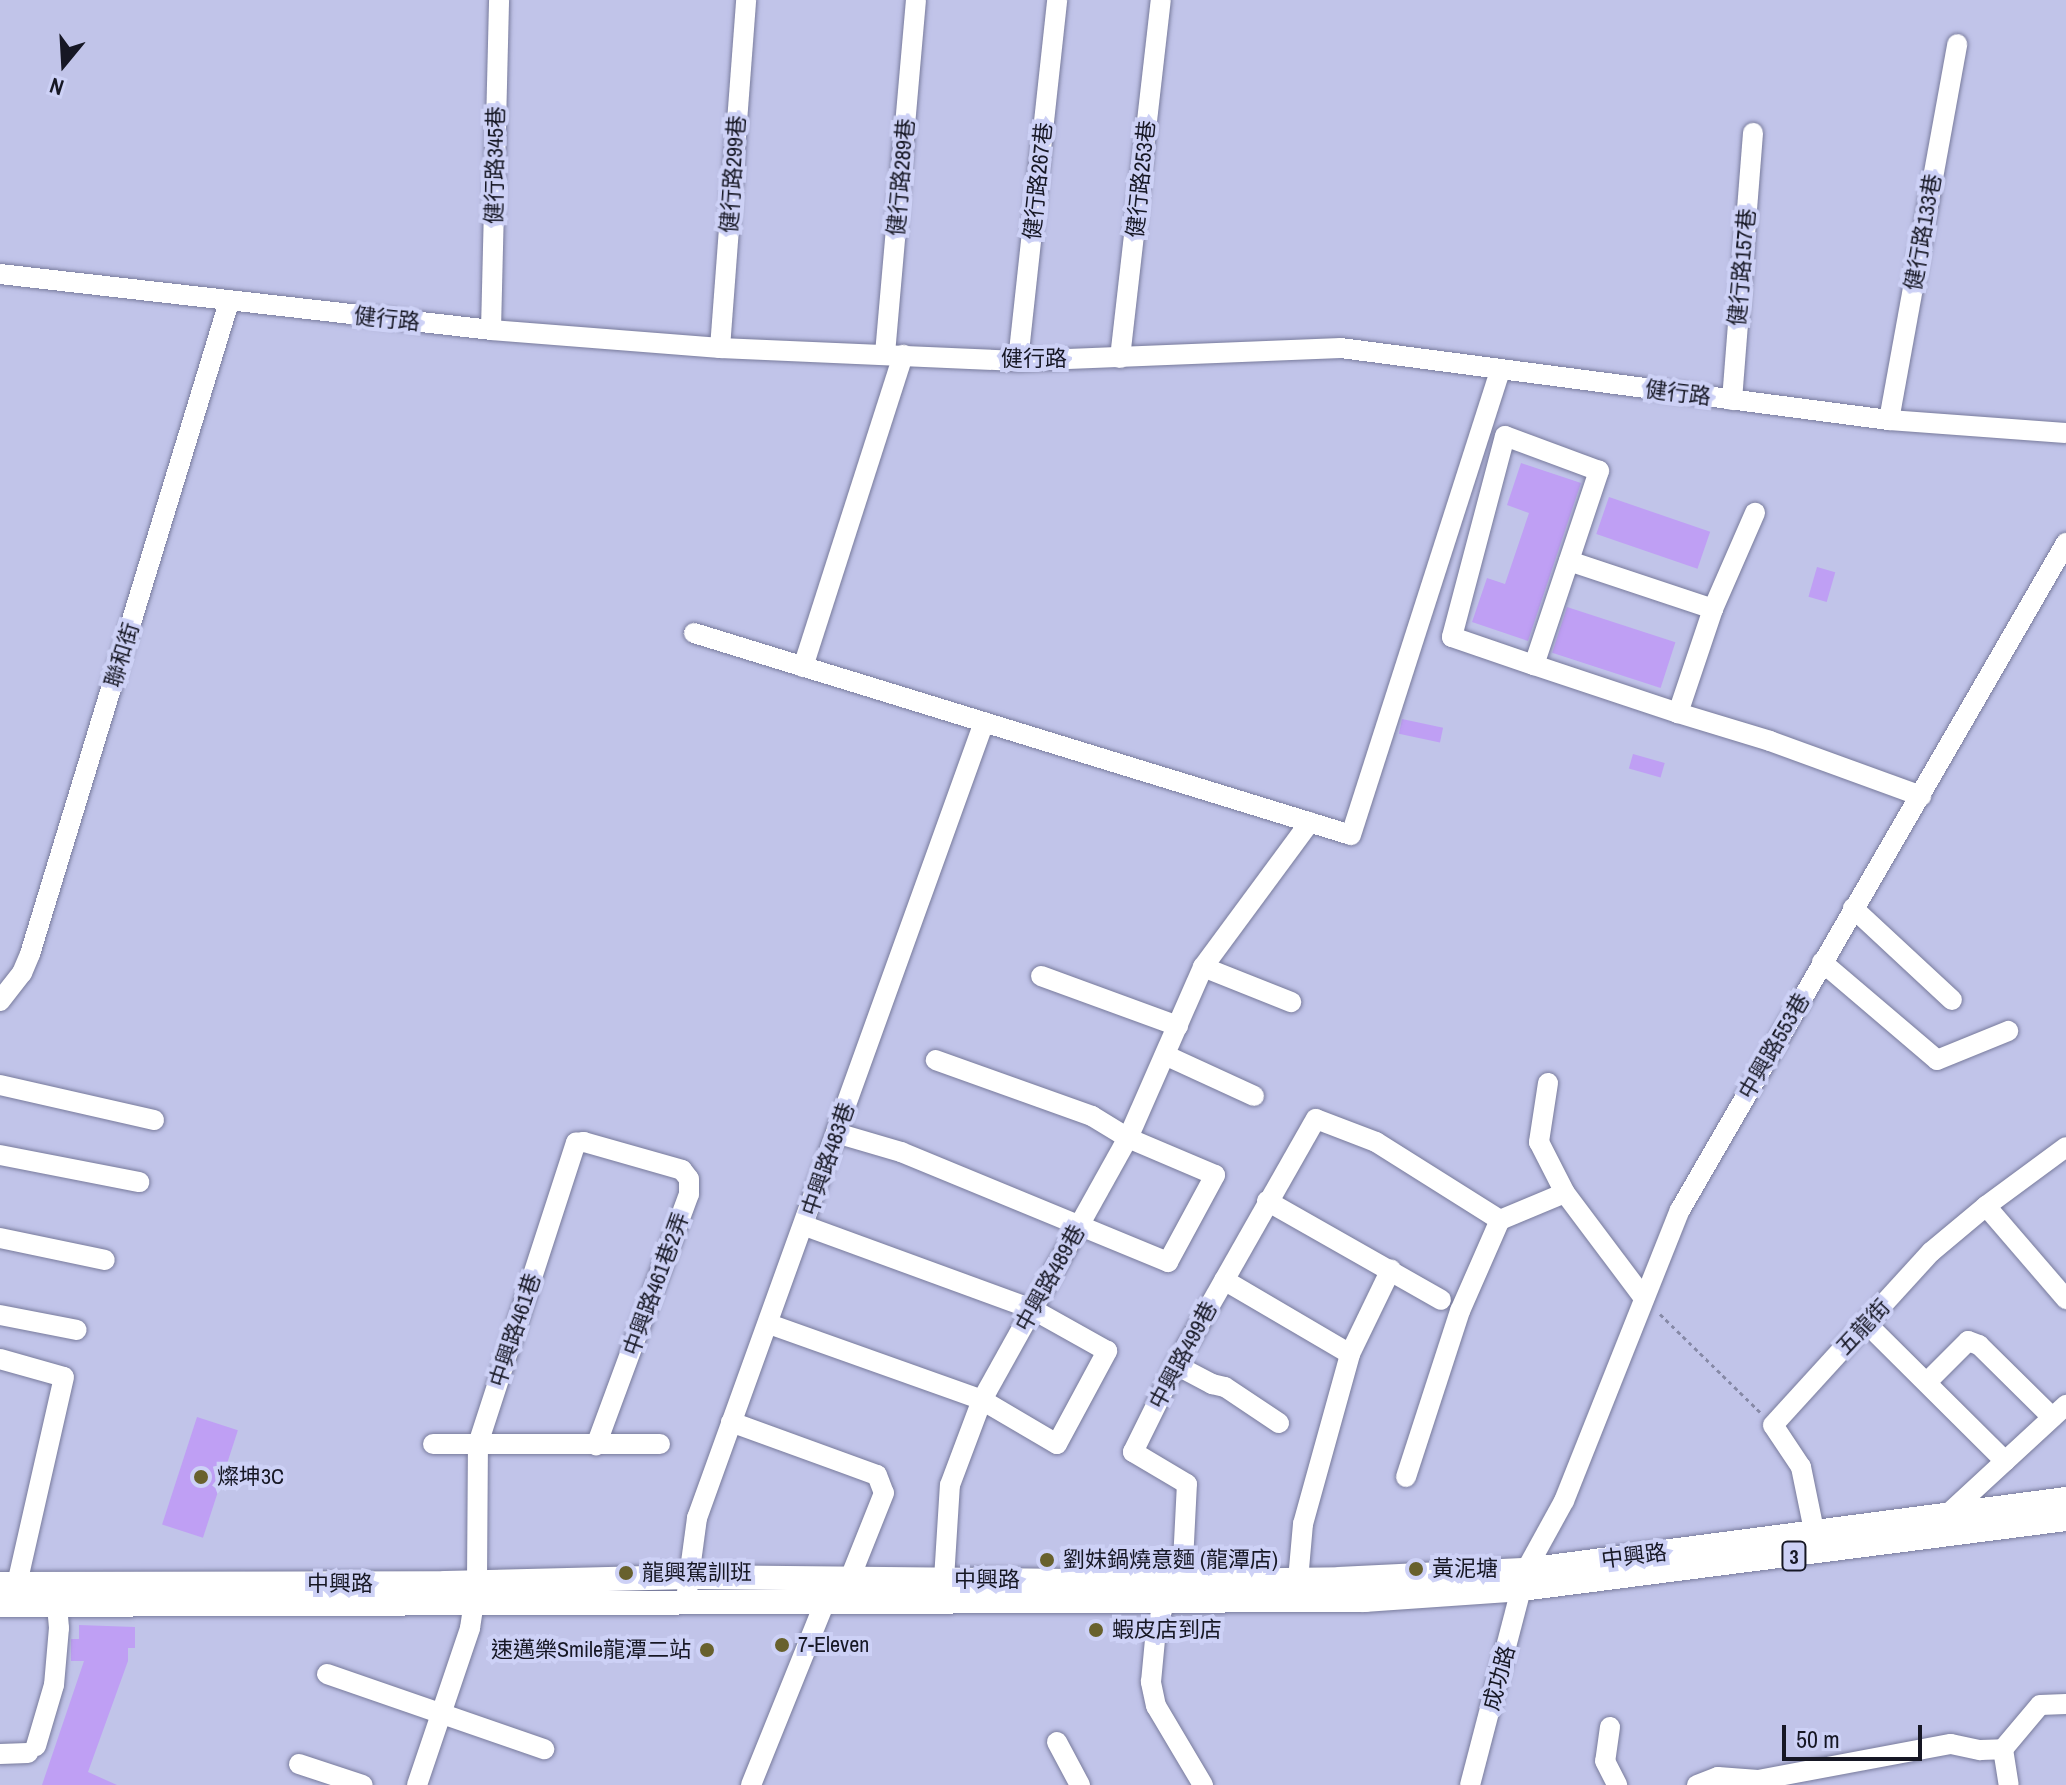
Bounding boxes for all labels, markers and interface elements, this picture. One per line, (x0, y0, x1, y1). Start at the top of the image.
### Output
north arrow (24, 24, 104, 104)
text: N (46, 71, 67, 103)
street label: 健行路345巷 (481, 106, 509, 224)
street label: 健行路299巷 (716, 114, 750, 234)
street label: 健行路289巷 (883, 117, 919, 237)
street label: 健行路253巷 (1122, 119, 1160, 239)
street label: 健行路267巷 (1019, 121, 1057, 241)
street label: 健行路133巷 (1900, 172, 1946, 292)
street label: 健行路157巷 (1724, 207, 1760, 327)
street label: 健行路 (353, 302, 421, 336)
street label: 健行路 (1001, 346, 1067, 372)
street label: 健行路 (1644, 376, 1712, 410)
street label: 聯和街 (100, 620, 144, 690)
street label: 中興路553巷 (1733, 988, 1815, 1104)
street label: 中興路483巷 (796, 1099, 860, 1219)
street label: 中興路461巷2弄 (618, 1209, 694, 1359)
street label: 中興路489巷 (1010, 1220, 1090, 1336)
street label: 中興路461巷 (484, 1270, 546, 1390)
street label: 五龍街 (1831, 1294, 1895, 1360)
street label: 中興路499巷 (1144, 1297, 1222, 1413)
place label: 燦坤3C (217, 1464, 284, 1490)
marker: 燦坤3C (192, 1468, 210, 1486)
street label: 中興路 (1600, 1539, 1668, 1573)
road number: 3 (1780, 1540, 1808, 1572)
place label: 劉妹鍋燒意麵 (龍潭店) (1063, 1547, 1278, 1573)
marker: 劉妹鍋燒意麵 (龍潭店) (1038, 1551, 1056, 1569)
place label: 黃泥塘 (1432, 1556, 1498, 1582)
place label: 龍興駕訓班 (642, 1560, 752, 1586)
marker: 黃泥塘 (1407, 1560, 1425, 1578)
marker: 龍興駕訓班 (617, 1564, 635, 1582)
street label: 中興路 (954, 1567, 1020, 1593)
street label: 中興路 (307, 1571, 373, 1597)
place label: 蝦皮店到店 (1112, 1617, 1222, 1643)
marker: 蝦皮店到店 (1087, 1621, 1105, 1639)
place label: 7-Eleven (798, 1632, 869, 1658)
marker: 7-Eleven (773, 1636, 791, 1654)
place label: 速邁樂Smile龍潭二站 (491, 1637, 691, 1663)
marker: 速邁樂Smile龍潭二站 (698, 1641, 716, 1659)
street label: 成功路 (1478, 1643, 1520, 1713)
scale bar (1786, 1709, 1926, 1759)
text: 50 m (1796, 1723, 1840, 1755)

